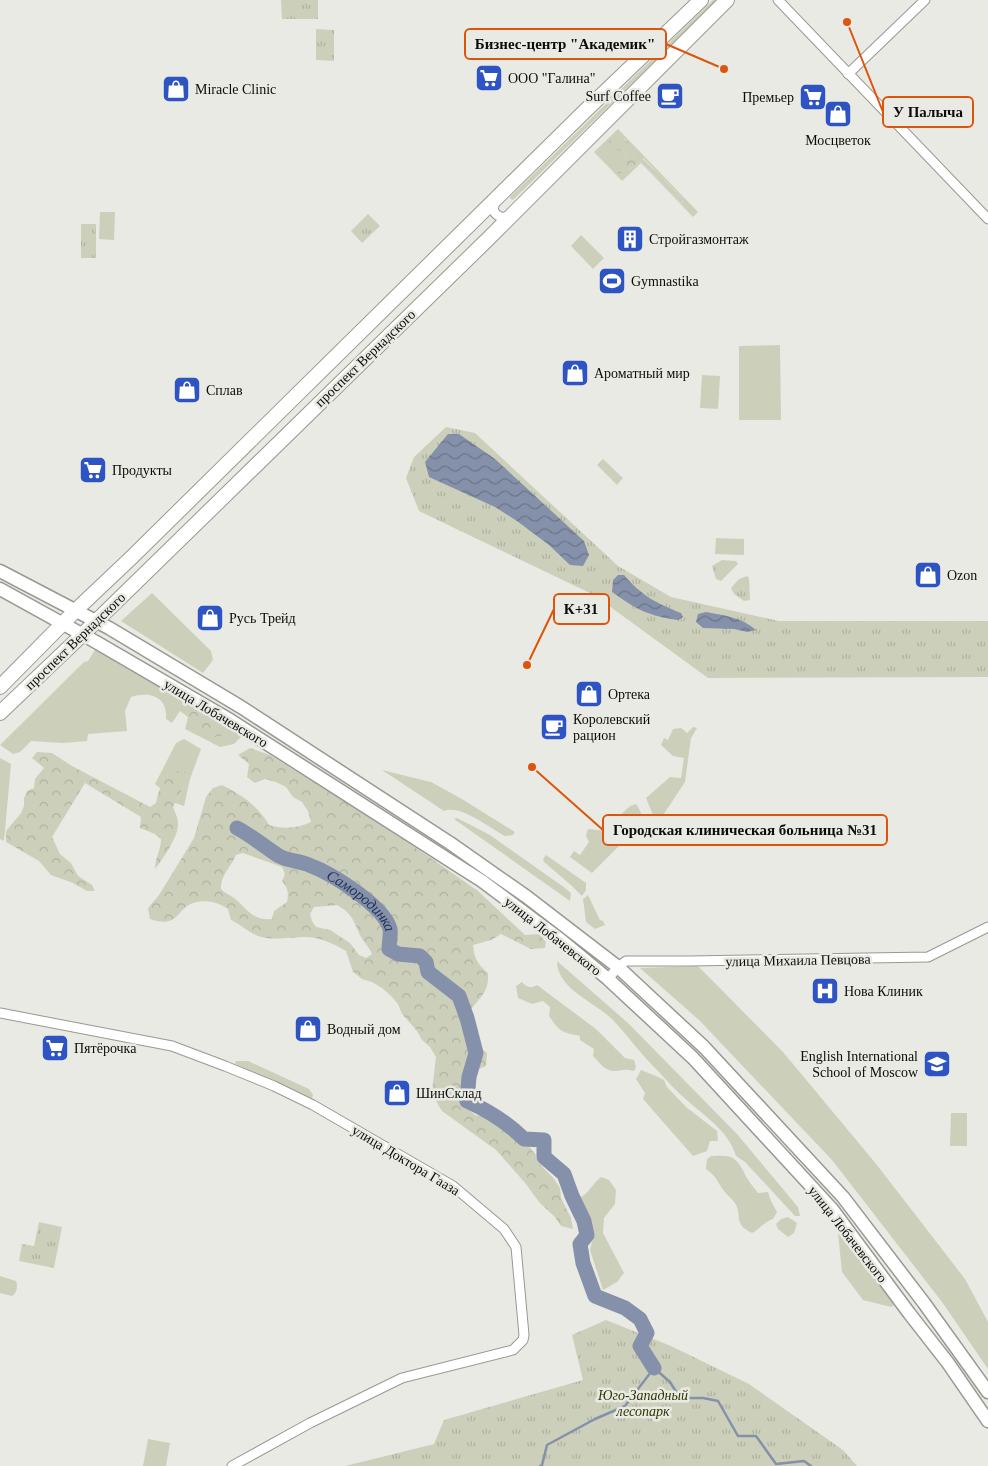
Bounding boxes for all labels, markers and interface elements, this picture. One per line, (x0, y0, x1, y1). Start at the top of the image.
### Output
callout: Бизнес-центр "Академик" (465, 29, 666, 59)
text: Бизнес-центр "Академик" (475, 36, 655, 52)
supermarket icon: ООО "Галина" (474, 63, 504, 93)
place label: ООО "Галина" (508, 71, 596, 86)
shop icon: Miracle Clinic (161, 74, 191, 104)
cafe icon: Surf Coffee (655, 81, 685, 111)
place label: Miracle Clinic (195, 82, 276, 97)
supermarket icon: Премьер (798, 82, 828, 112)
place label: Surf Coffee (586, 89, 651, 104)
place label: Премьер (742, 90, 794, 105)
callout: У Палыча (883, 97, 973, 127)
shop icon: Мосцветок (823, 99, 853, 129)
text: У Палыча (893, 104, 964, 120)
place label: Мосцветок (805, 133, 871, 148)
building icon: Стройгазмонтаж (615, 224, 645, 254)
place label: Стройгазмонтаж (649, 232, 749, 247)
sports icon: Gymnastika (597, 266, 627, 296)
place label: Gymnastika (631, 274, 699, 289)
street label: проспект Вернадского (312, 307, 418, 410)
shop icon: Ароматный мир (560, 358, 590, 388)
place label: Ароматный мир (594, 366, 690, 381)
shop icon: Сплав (172, 375, 202, 405)
place label: Сплав (206, 383, 243, 398)
supermarket icon: Продукты (78, 455, 108, 485)
place label: Продукты (112, 463, 173, 478)
shop icon: Ozon (913, 560, 943, 590)
place label: Ozon (947, 568, 977, 583)
street label: проспект Вернадского (22, 590, 128, 693)
callout: К+31 (554, 594, 609, 624)
text: К+31 (564, 601, 598, 617)
shop icon: Русь Трейд (195, 603, 225, 633)
place label: Русь Трейд (229, 611, 296, 626)
street label: улица Лобачевского (161, 676, 270, 750)
shop icon: Ортека (574, 679, 604, 709)
place label: Ортека (608, 687, 651, 702)
cafe icon: Королевский рацион (539, 712, 569, 742)
place label: Королевский рацион (573, 712, 651, 743)
callout: Городская клиническая больница №31 (603, 815, 887, 845)
text: Городская клиническая больница №31 (613, 822, 877, 838)
water label: Самородинка (324, 867, 398, 933)
street label: улица Лобачевского (501, 894, 604, 979)
street label: улица Михаила Певцова (725, 952, 872, 969)
hospital icon: Нова Клиник (810, 976, 840, 1006)
place label: Нова Клиник (844, 984, 923, 999)
shop icon: Водный дом (293, 1014, 323, 1044)
place label: Водный дом (327, 1022, 401, 1037)
supermarket icon: Пятёрочка (40, 1033, 70, 1063)
place label: Пятёрочка (74, 1041, 137, 1056)
place label: English International School of Moscow (800, 1049, 919, 1080)
school or university icon: English International School of Moscow (922, 1049, 952, 1079)
shop icon: ШинСклад (382, 1078, 412, 1108)
place label: ШинСклад (416, 1086, 482, 1101)
street label: улица Доктора Гааза (349, 1122, 463, 1199)
street label: улица Лобачевского (805, 1183, 890, 1286)
park label: Юго-Западный лесопарк (597, 1388, 688, 1419)

